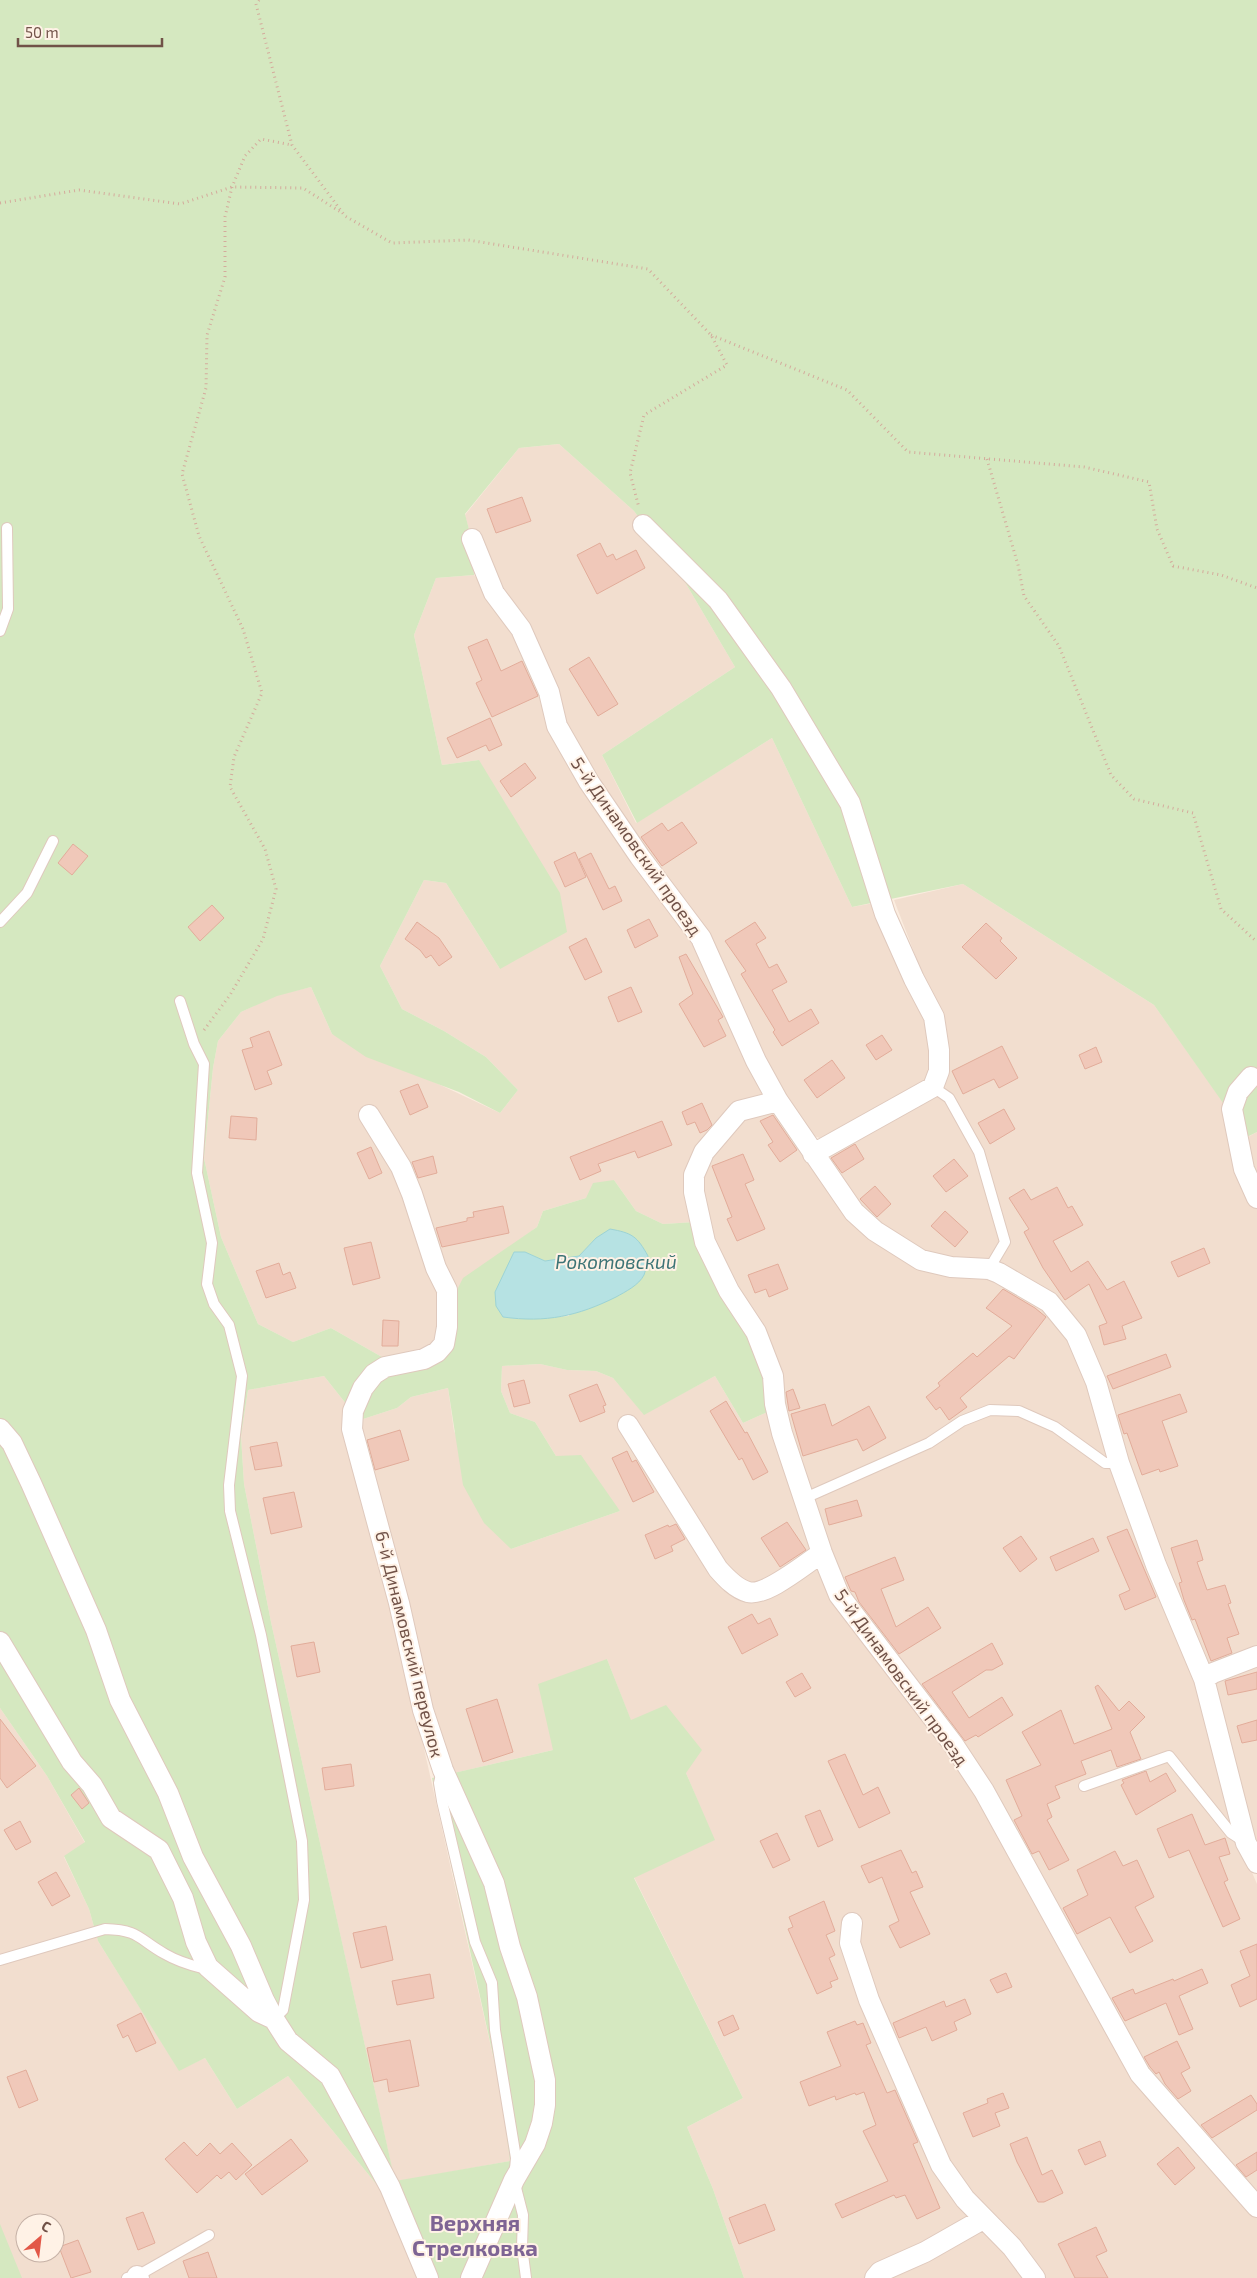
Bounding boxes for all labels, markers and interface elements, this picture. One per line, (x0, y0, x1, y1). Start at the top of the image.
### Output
scale bar (18, 15, 161, 47)
text: 50 m (25, 23, 59, 41)
street label: 5-й Динамовский проезд (567, 752, 707, 940)
water label: Рокотовский (555, 1250, 677, 1273)
street label: 6-й Динамовский переулок (371, 1528, 449, 1760)
street label: 5-й Динамовский проезд (830, 1584, 974, 1770)
district label: Верхняя Стрелковка (412, 2209, 538, 2260)
north arrow (15, 2213, 65, 2263)
text: С (39, 2217, 54, 2236)

